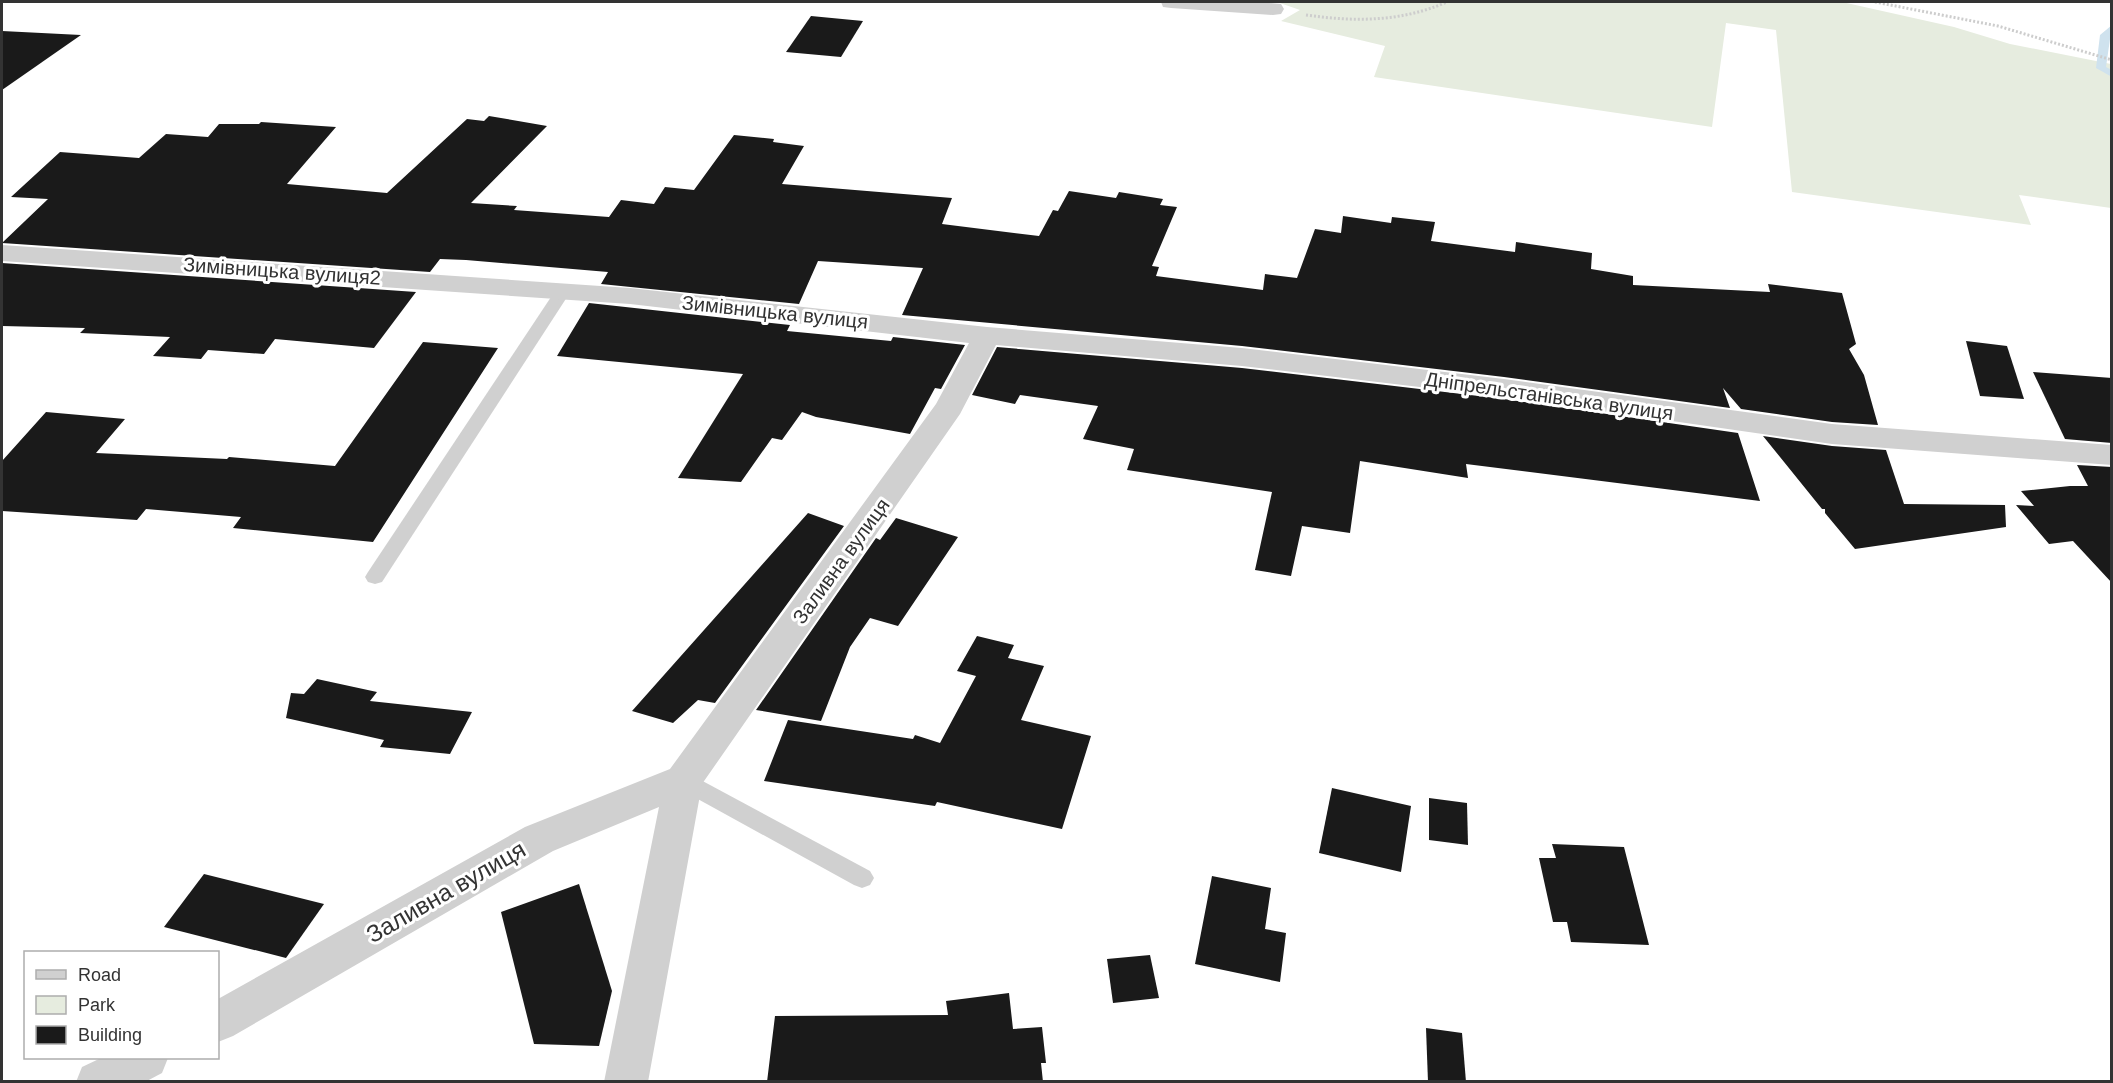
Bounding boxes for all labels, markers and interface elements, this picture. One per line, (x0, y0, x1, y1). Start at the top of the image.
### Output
street label: Зимівницька вулиця2 (182, 253, 382, 289)
street label: Зимівницька вулиця (681, 291, 869, 333)
street label: Дніпрельстанівська вулиця (1423, 368, 1675, 424)
street label: Заливна вулиця (788, 494, 894, 628)
street label: Заливна вулиця (361, 835, 530, 948)
legend (24, 951, 219, 1059)
text: Road (78, 965, 121, 985)
text: Park (78, 995, 116, 1015)
text: Building (78, 1025, 142, 1045)

